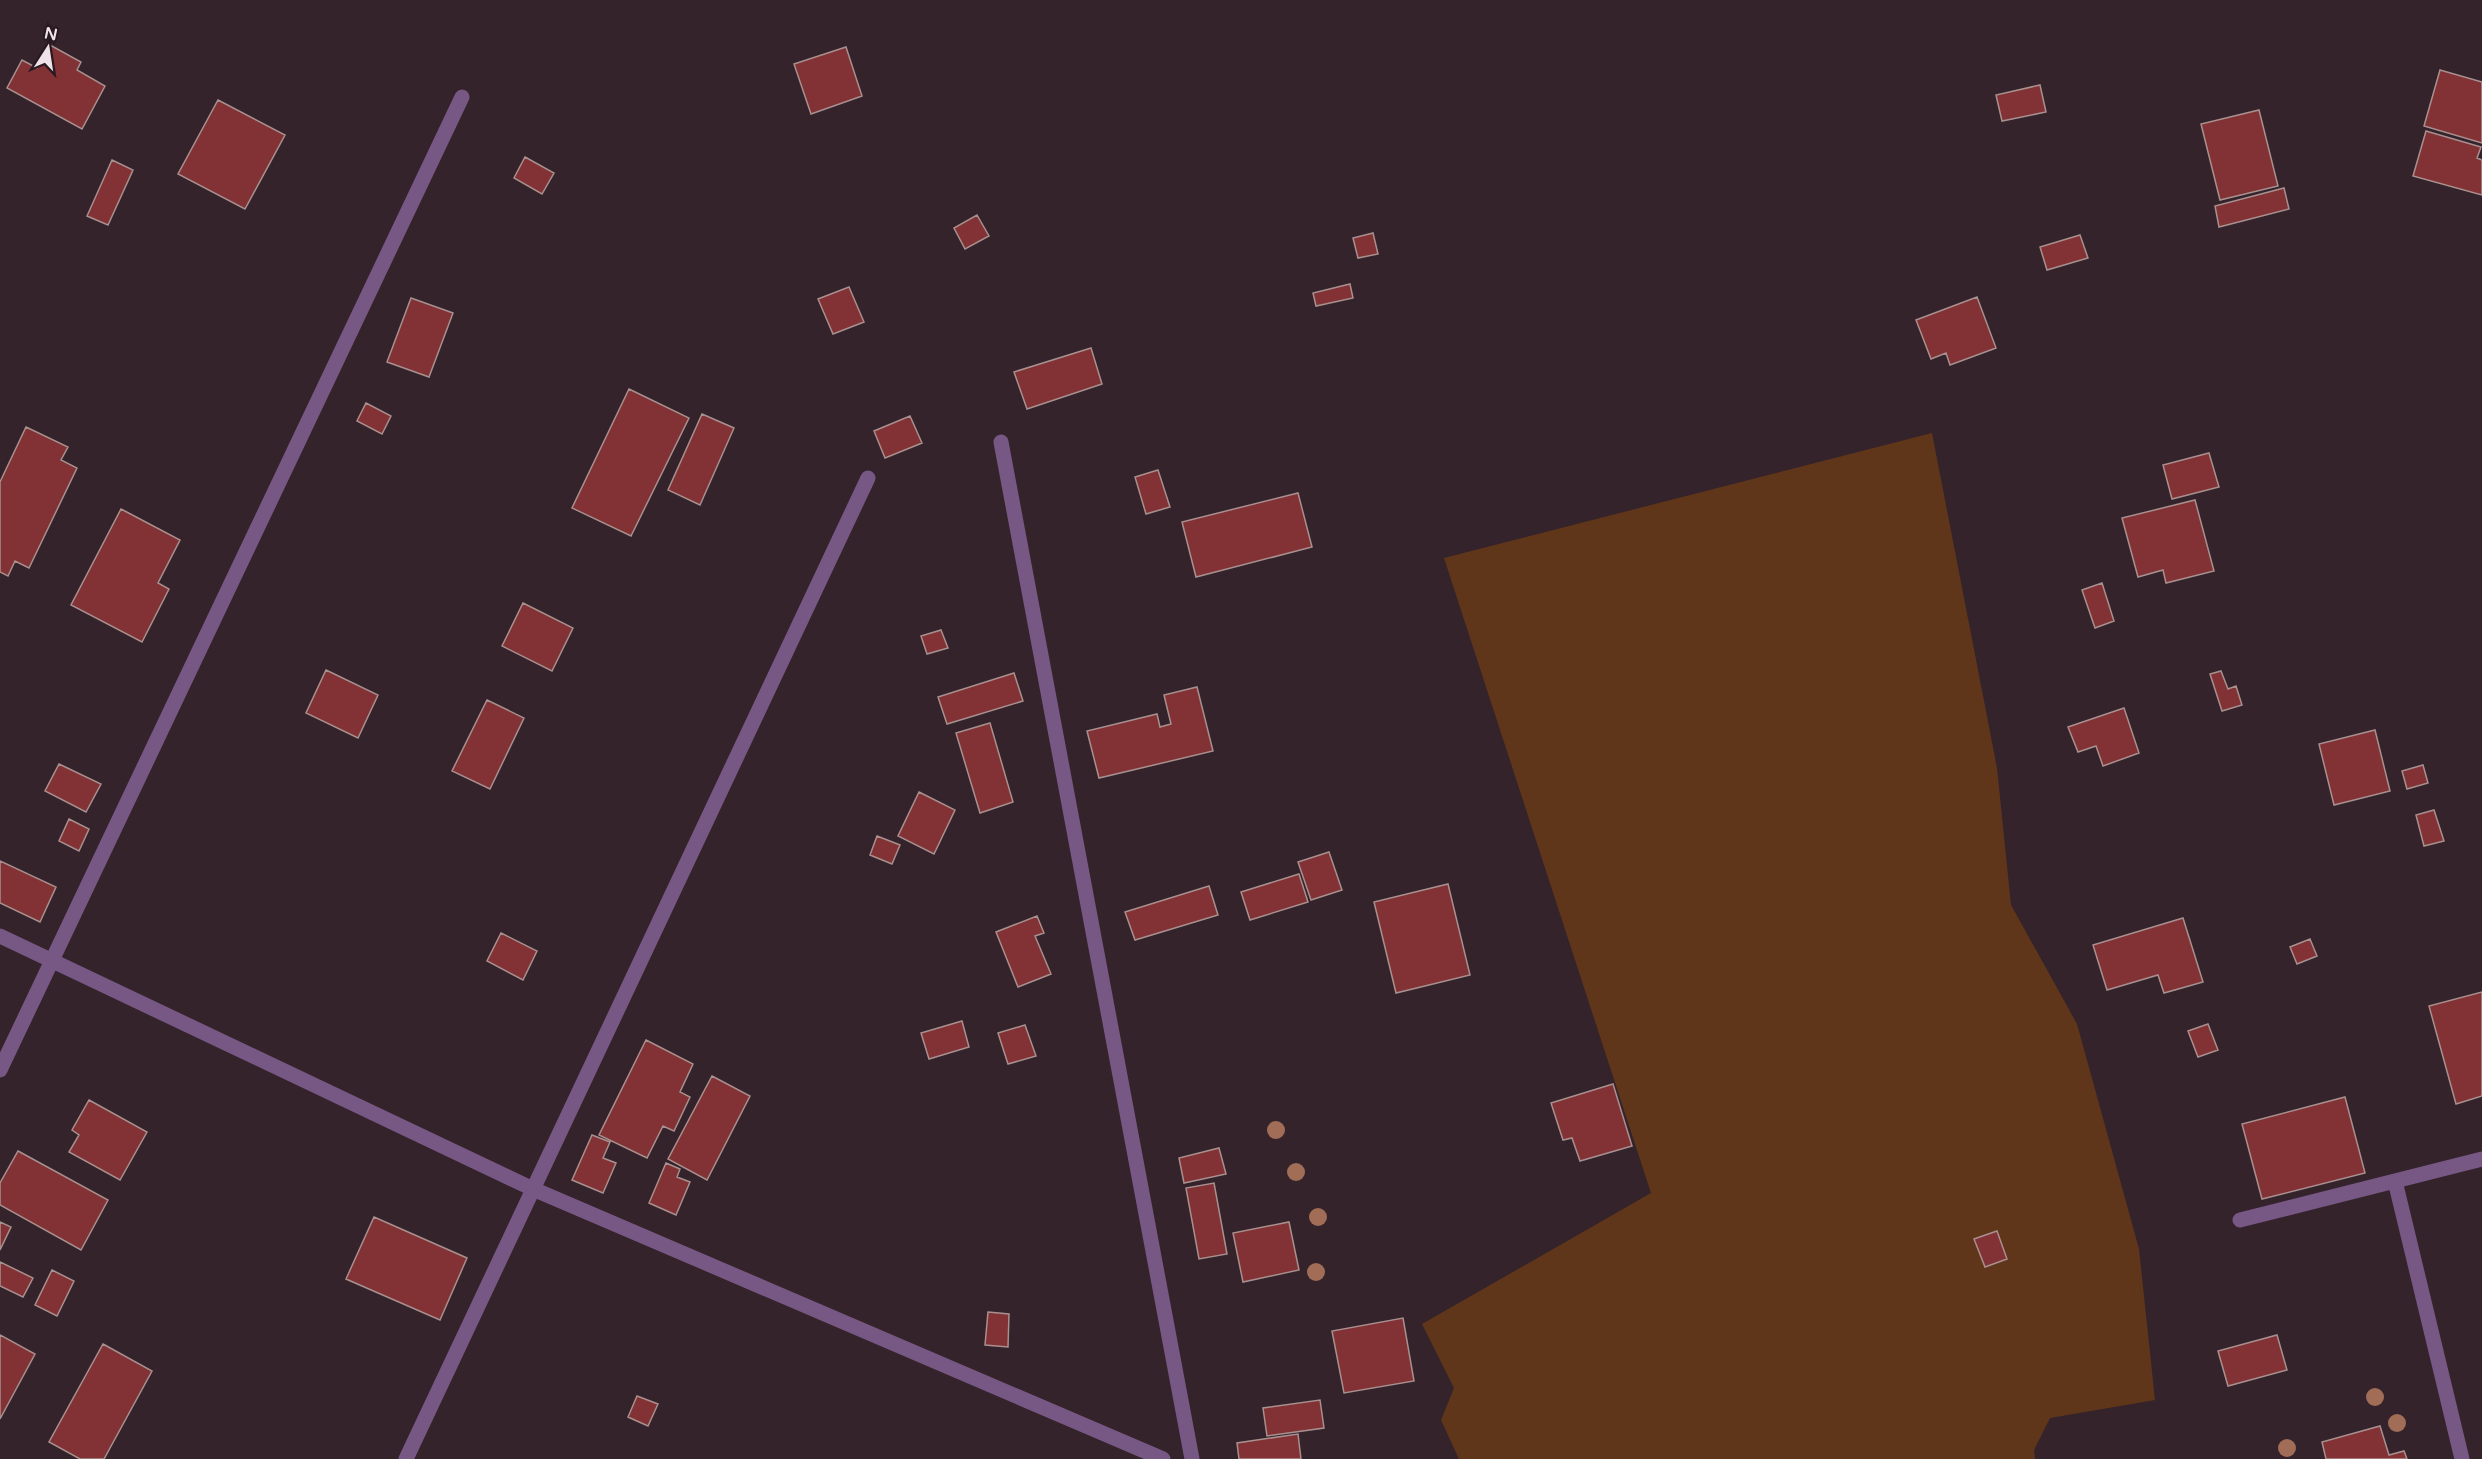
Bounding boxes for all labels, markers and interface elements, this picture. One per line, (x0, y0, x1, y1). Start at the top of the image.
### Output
north arrow (18, 18, 78, 78)
text: N (43, 23, 59, 45)

